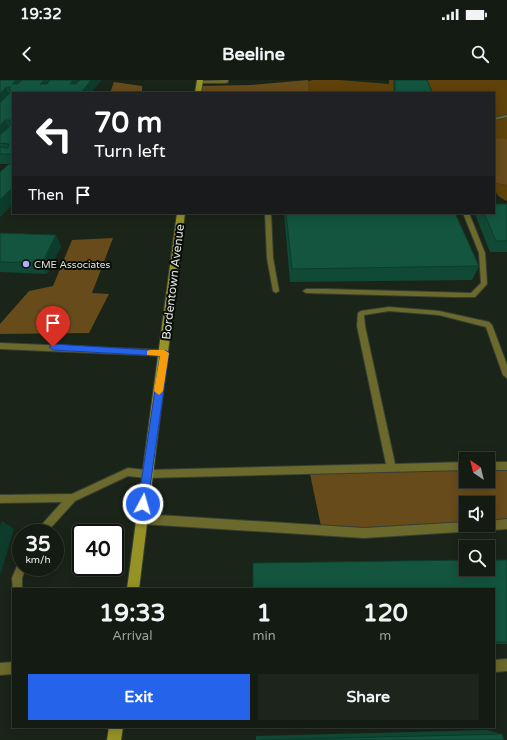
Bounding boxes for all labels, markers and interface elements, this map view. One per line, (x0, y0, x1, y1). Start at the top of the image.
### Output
text: 19:32 (20, 5, 62, 23)
icon: back (16, 43, 38, 65)
text: Beeline (222, 43, 285, 65)
icon: search (469, 43, 491, 65)
text: 70 m (94, 106, 162, 140)
icon: left (28, 108, 80, 160)
text: Turn left (94, 140, 166, 162)
icon: arrive (72, 184, 94, 206)
text: Then (28, 186, 64, 204)
street label: Bordentown Avenue (159, 223, 187, 340)
marker: CME Associates (21, 259, 31, 269)
place label: CME Associates (34, 259, 110, 271)
pin (36, 306, 70, 347)
icon: arrive (42, 312, 64, 334)
north arrow (459, 452, 495, 488)
map controls (459, 452, 495, 576)
position arrow (122, 483, 164, 525)
button: sound (459, 496, 495, 532)
speed limit sign: 40 (72, 524, 124, 576)
text: 35 (25, 533, 51, 557)
button: search (459, 540, 495, 576)
text: km/h (25, 554, 51, 566)
text: 19:33 (99, 599, 166, 628)
text: 1 (257, 599, 272, 628)
text: 120 (363, 599, 408, 628)
text: Arrival (112, 628, 152, 644)
text: min (253, 628, 276, 644)
text: m (379, 628, 391, 644)
button: Exit (28, 674, 250, 720)
button: Share (258, 674, 479, 720)

